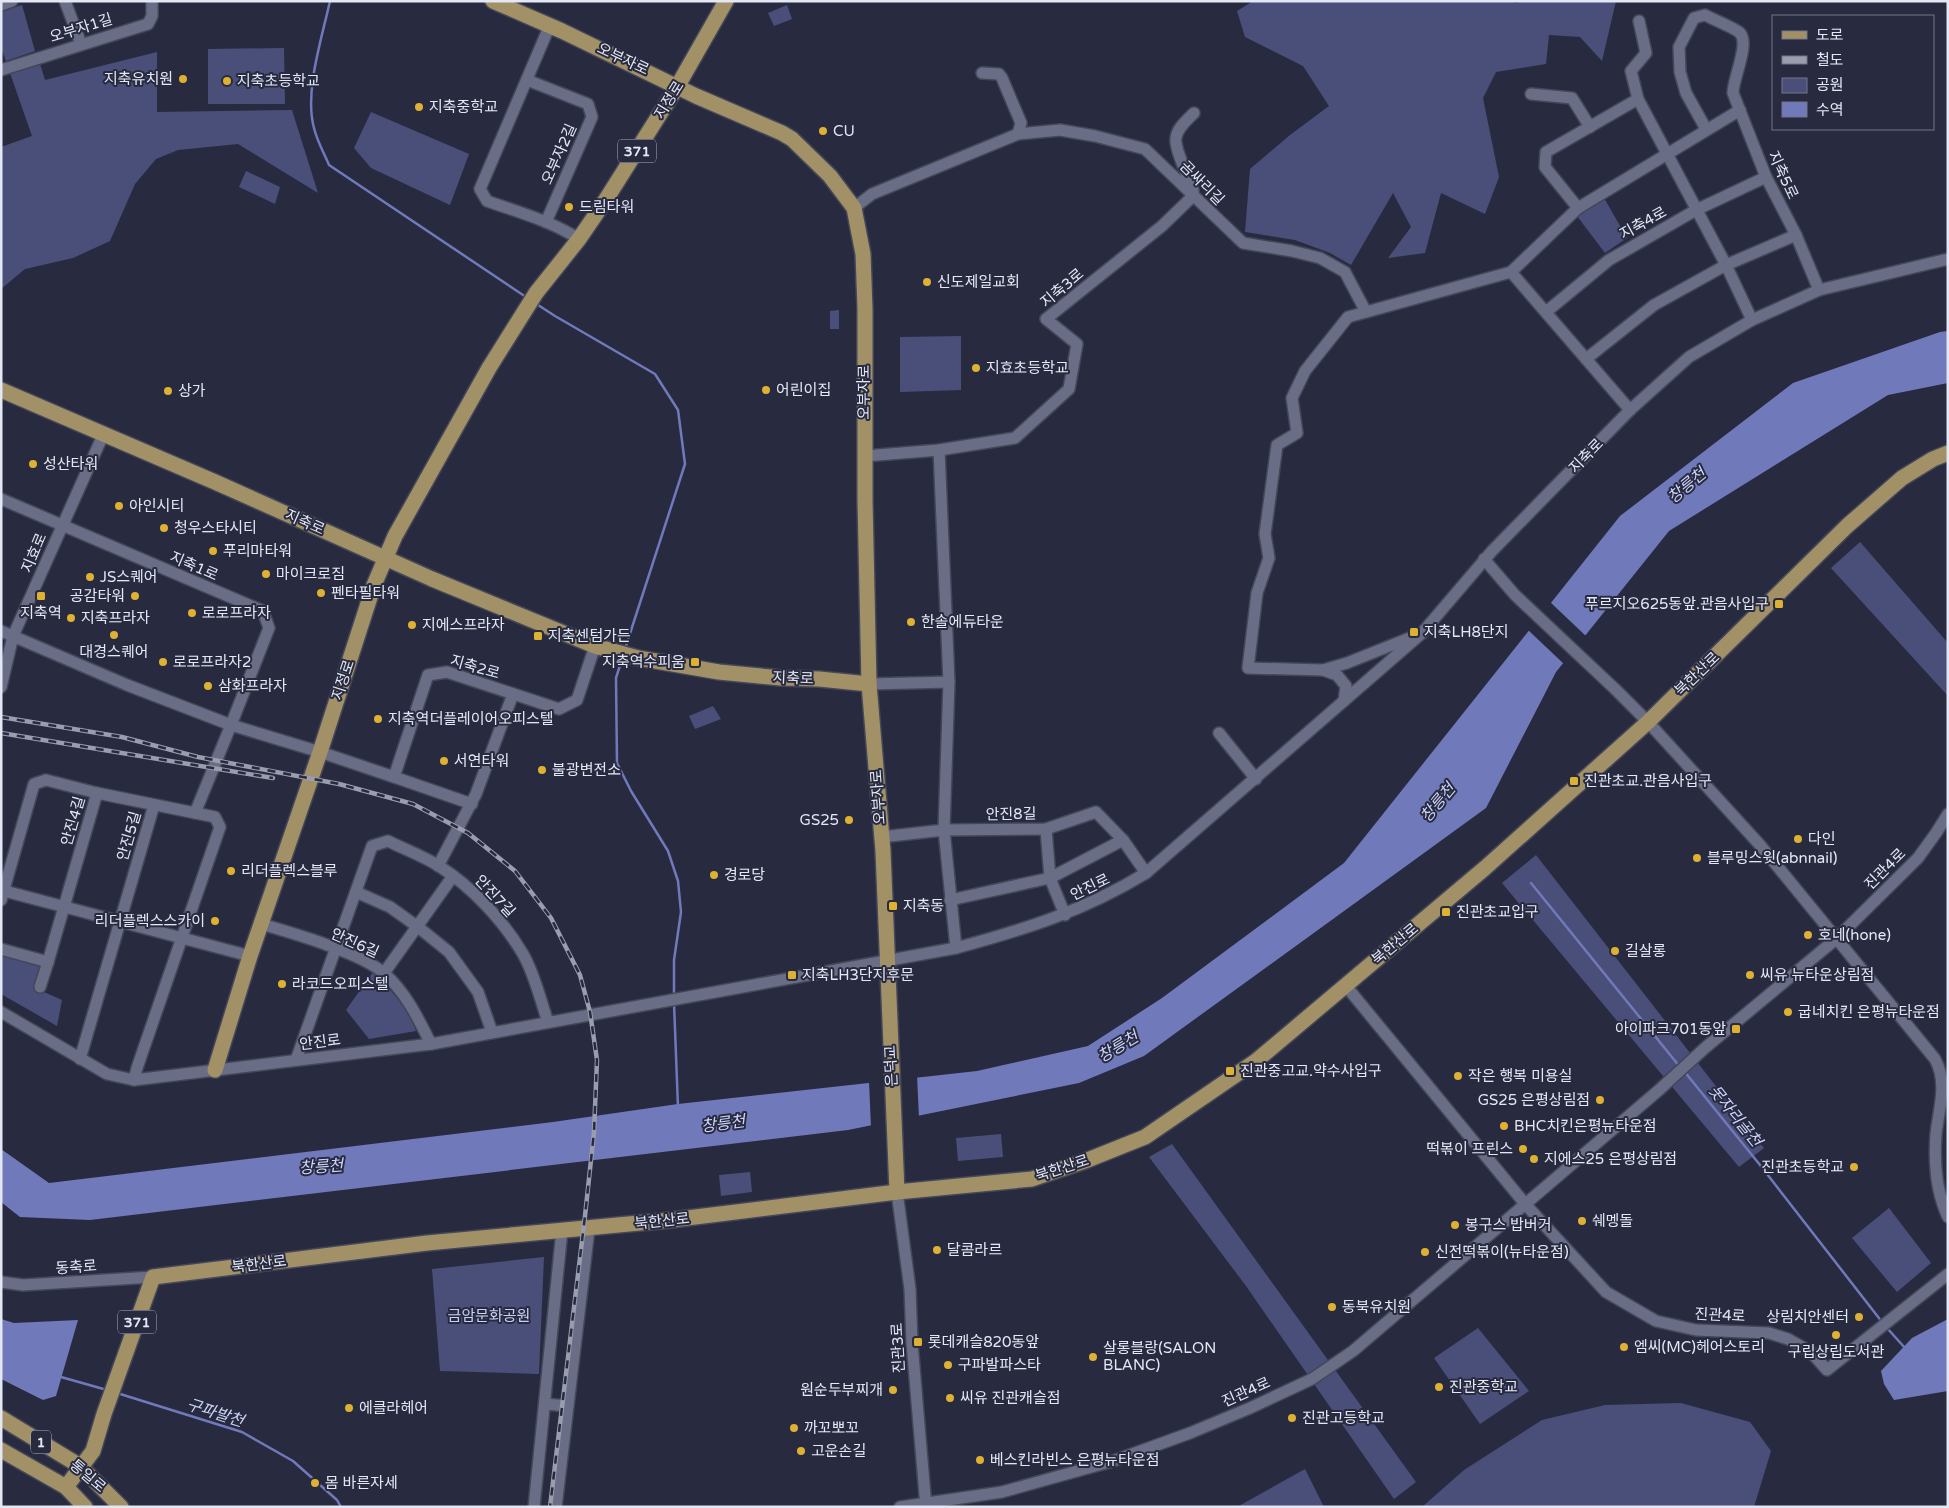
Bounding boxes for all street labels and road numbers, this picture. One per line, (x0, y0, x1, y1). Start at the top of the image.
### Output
street label: 오부자1길 (47, 10, 115, 46)
street label: 오부자로 (594, 39, 652, 79)
street label: 지정로 (650, 78, 688, 122)
street label: 오부자2길 (538, 121, 580, 187)
road number: 371 (618, 140, 656, 162)
street label: 지축5로 (1764, 148, 1802, 202)
street label: 곰싸리길 (1176, 157, 1228, 209)
street label: 지축4로 (1616, 203, 1670, 243)
street label: 지축3로 (1037, 265, 1087, 311)
street label: 오부자로 (855, 364, 873, 420)
street label: 지축로 (1565, 435, 1607, 477)
street label: 지축로 (282, 505, 328, 539)
street label: 지효로 (18, 530, 50, 576)
street label: 지축1로 (167, 548, 221, 584)
street label: 북한산로 (1671, 648, 1723, 700)
street label: 지축2로 (448, 651, 502, 683)
street label: 지정로 (328, 658, 358, 702)
street label: 지축로 (772, 668, 814, 688)
street label: 오부자로 (867, 769, 889, 825)
street label: 안진4길 (57, 794, 89, 848)
street label: 안진8길 (985, 805, 1037, 823)
street label: 안진5길 (113, 809, 145, 863)
street label: 진관4로 (1861, 845, 1909, 893)
street label: 안진로 (1067, 870, 1113, 904)
street label: 안진7길 (471, 871, 519, 921)
street label: 북한산로 (1368, 919, 1422, 969)
street label: 안진6길 (328, 924, 382, 962)
street label: 안진로 (298, 1031, 342, 1053)
street label: 은덕교 (881, 1045, 901, 1087)
street label: 북한산로 (1033, 1151, 1091, 1185)
street label: 북한산로 (634, 1209, 690, 1233)
street label: 북한산로 (231, 1252, 287, 1276)
street label: 동축로 (55, 1257, 97, 1277)
street label: 진관4로 (1694, 1305, 1746, 1325)
road number: 371 (118, 1310, 156, 1334)
street label: 진관3로 (888, 1322, 908, 1374)
street label: 진관4로 (1219, 1373, 1273, 1411)
road number: 1 (31, 1430, 51, 1454)
street label: 통일로 (66, 1456, 110, 1496)

